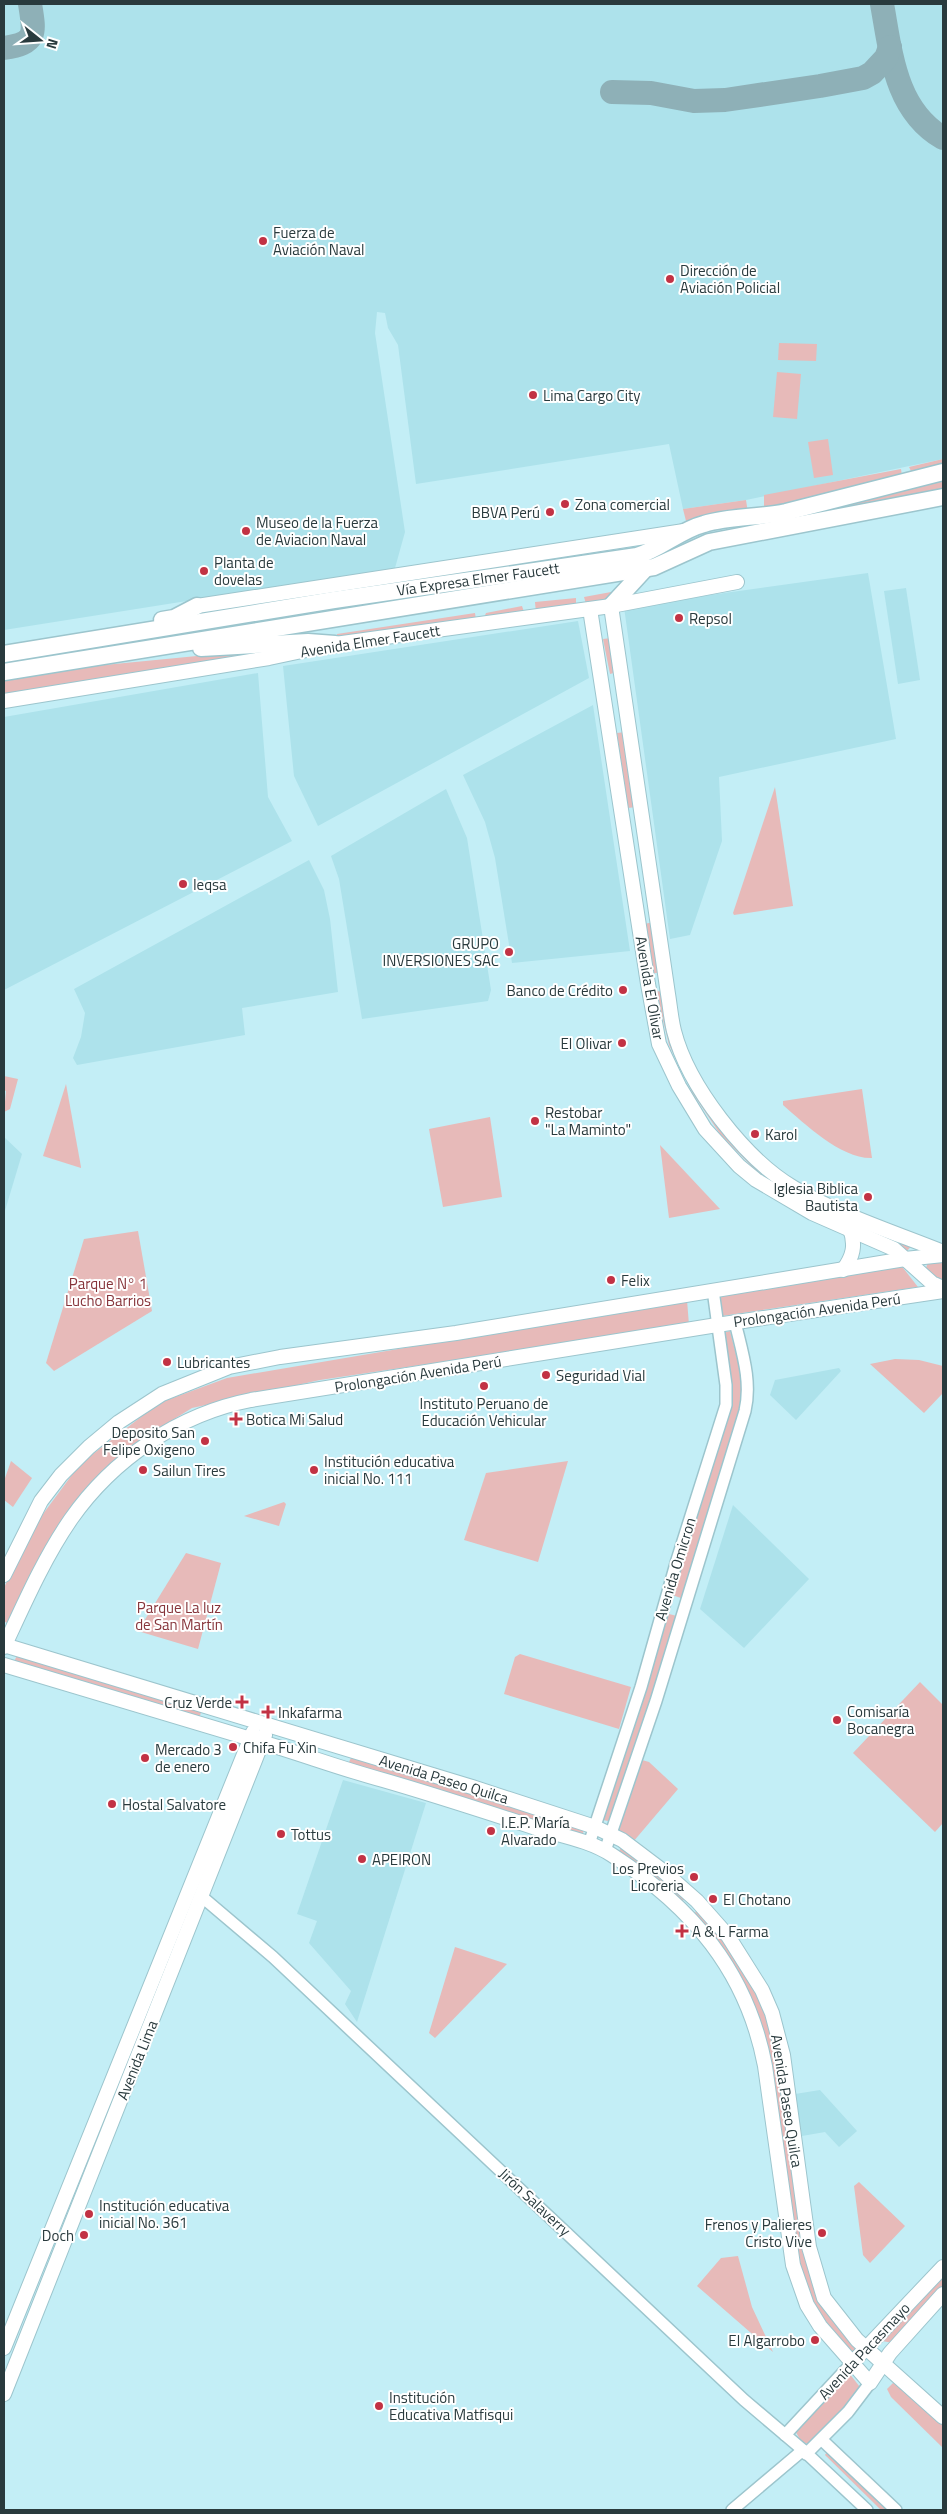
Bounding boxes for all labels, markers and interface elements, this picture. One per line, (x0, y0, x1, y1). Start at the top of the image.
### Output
north arrow (15, 15, 65, 65)
text: N (41, 36, 64, 52)
place label: Fuerza de Aviación Naval (273, 221, 364, 261)
marker: Fuerza de Aviación Naval (257, 235, 269, 247)
place label: Dirección de Aviación Policial (680, 259, 780, 299)
marker: Dirección de Aviación Policial (664, 273, 676, 285)
place label: Lima Cargo City (543, 384, 640, 407)
marker: Lima Cargo City (527, 389, 539, 401)
place label: Zona comercial (575, 493, 670, 516)
marker: Zona comercial (559, 498, 571, 510)
place label: BBVA Perú (472, 501, 540, 524)
marker: BBVA Perú (544, 506, 556, 518)
place label: Museo de la Fuerza de Aviacion Naval (256, 511, 379, 551)
marker: Museo de la Fuerza de Aviacion Naval (240, 525, 252, 537)
place label: Planta de dovelas (214, 551, 273, 591)
street label: Vía Expresa Elmer Faucett (395, 556, 562, 602)
marker: Planta de dovelas (198, 565, 210, 577)
place label: Repsol (689, 607, 732, 630)
marker: Repsol (673, 612, 685, 624)
street label: Avenida Elmer Faucett (298, 618, 442, 663)
place label: Ieqsa (193, 873, 227, 896)
marker: Ieqsa (177, 878, 189, 890)
place label: GRUPO INVERSIONES SAC (382, 932, 499, 972)
street label: Avenida El Olivar (630, 934, 670, 1042)
marker: GRUPO INVERSIONES SAC (503, 946, 515, 958)
place label: Banco de Crédito (507, 979, 613, 1002)
marker: Banco de Crédito (617, 984, 629, 996)
place label: El Olivar (560, 1032, 612, 1055)
marker: El Olivar (616, 1037, 628, 1049)
place label: Restobar "La Maminto" (545, 1101, 631, 1141)
marker: Restobar "La Maminto" (529, 1115, 541, 1127)
place label: Karol (765, 1123, 797, 1146)
marker: Karol (749, 1128, 761, 1140)
place label: Iglesia Biblica Bautista (773, 1177, 858, 1217)
marker: Iglesia Biblica Bautista (862, 1191, 874, 1203)
place label: Felix (621, 1269, 650, 1292)
park label: Parque N° 1 Lucho Barrios (65, 1272, 151, 1312)
marker: Felix (605, 1274, 617, 1286)
street label: Prolongación Avenida Perú (732, 1287, 902, 1333)
street label: Prolongación Avenida Perú (333, 1349, 503, 1399)
place label: Lubricantes (177, 1351, 250, 1374)
marker: Lubricantes (161, 1356, 173, 1368)
place label: Seguridad Vial (556, 1364, 646, 1387)
marker: Seguridad Vial (540, 1369, 552, 1381)
marker: Instituto Peruano de Educación Vehicular (478, 1380, 490, 1392)
place label: Instituto Peruano de Educación Vehicular (420, 1392, 548, 1432)
place label: Botica Mi Salud (246, 1408, 343, 1431)
marker: Botica Mi Salud (230, 1413, 242, 1425)
place label: Deposito San Felipe Oxigeno (103, 1421, 195, 1461)
marker: Deposito San Felipe Oxigeno (199, 1435, 211, 1447)
place label: Institución educativa inicial No. 111 (324, 1450, 455, 1490)
place label: Sailun Tires (153, 1459, 226, 1482)
marker: Sailun Tires (137, 1464, 149, 1476)
marker: Institución educativa inicial No. 111 (308, 1464, 320, 1476)
street label: Avenida Omicron (648, 1515, 702, 1623)
park label: Parque La luz de San Martín (135, 1596, 223, 1636)
place label: Cruz Verde (164, 1691, 232, 1714)
marker: Cruz Verde (236, 1696, 248, 1708)
place label: Comisaría Bocanegra (847, 1700, 915, 1740)
place label: Inkafarma (278, 1701, 343, 1724)
marker: Inkafarma (262, 1706, 274, 1718)
marker: Comisaría Bocanegra (831, 1714, 843, 1726)
place label: Chifa Fu Xin (243, 1736, 317, 1759)
place label: Mercado 3 de enero (155, 1738, 222, 1778)
marker: Chifa Fu Xin (227, 1741, 239, 1753)
street label: Avenida Paseo Quilca (376, 1748, 512, 1810)
marker: Mercado 3 de enero (139, 1752, 151, 1764)
place label: Hostal Salvatore (122, 1793, 226, 1816)
marker: Hostal Salvatore (106, 1798, 118, 1810)
place label: I.E.P. María Alvarado (501, 1811, 570, 1851)
place label: Tottus (291, 1823, 331, 1846)
marker: I.E.P. María Alvarado (485, 1825, 497, 1837)
marker: Tottus (275, 1828, 287, 1840)
place label: APEIRON (372, 1848, 431, 1871)
marker: APEIRON (356, 1853, 368, 1865)
place label: Los Previos Licoreria (612, 1857, 684, 1897)
marker: Los Previos Licoreria (688, 1871, 700, 1883)
place label: El Chotano (723, 1888, 791, 1911)
marker: El Chotano (707, 1893, 719, 1905)
place label: A & L Farma (692, 1920, 769, 1943)
marker: A & L Farma (676, 1925, 688, 1937)
street label: Avenida Lima (111, 2016, 164, 2103)
street label: Avenida Paseo Quilca (765, 2033, 809, 2170)
street label: Jirón Salaverry (494, 2163, 576, 2241)
place label: Institución educativa inicial No. 361 (99, 2194, 230, 2234)
marker: Institución educativa inicial No. 361 (83, 2208, 95, 2220)
place label: Frenos y Palieres Cristo Vive (705, 2213, 812, 2253)
place label: Doch (42, 2224, 74, 2247)
marker: Frenos y Palieres Cristo Vive (816, 2227, 828, 2239)
marker: Doch (78, 2229, 90, 2241)
street label: Avenida Pacasmayo (813, 2297, 915, 2405)
place label: El Algarrobo (728, 2329, 805, 2352)
marker: El Algarrobo (809, 2334, 821, 2346)
place label: Institución Educativa Matfisqui (389, 2386, 513, 2426)
marker: Institución Educativa Matfisqui (373, 2400, 385, 2412)

